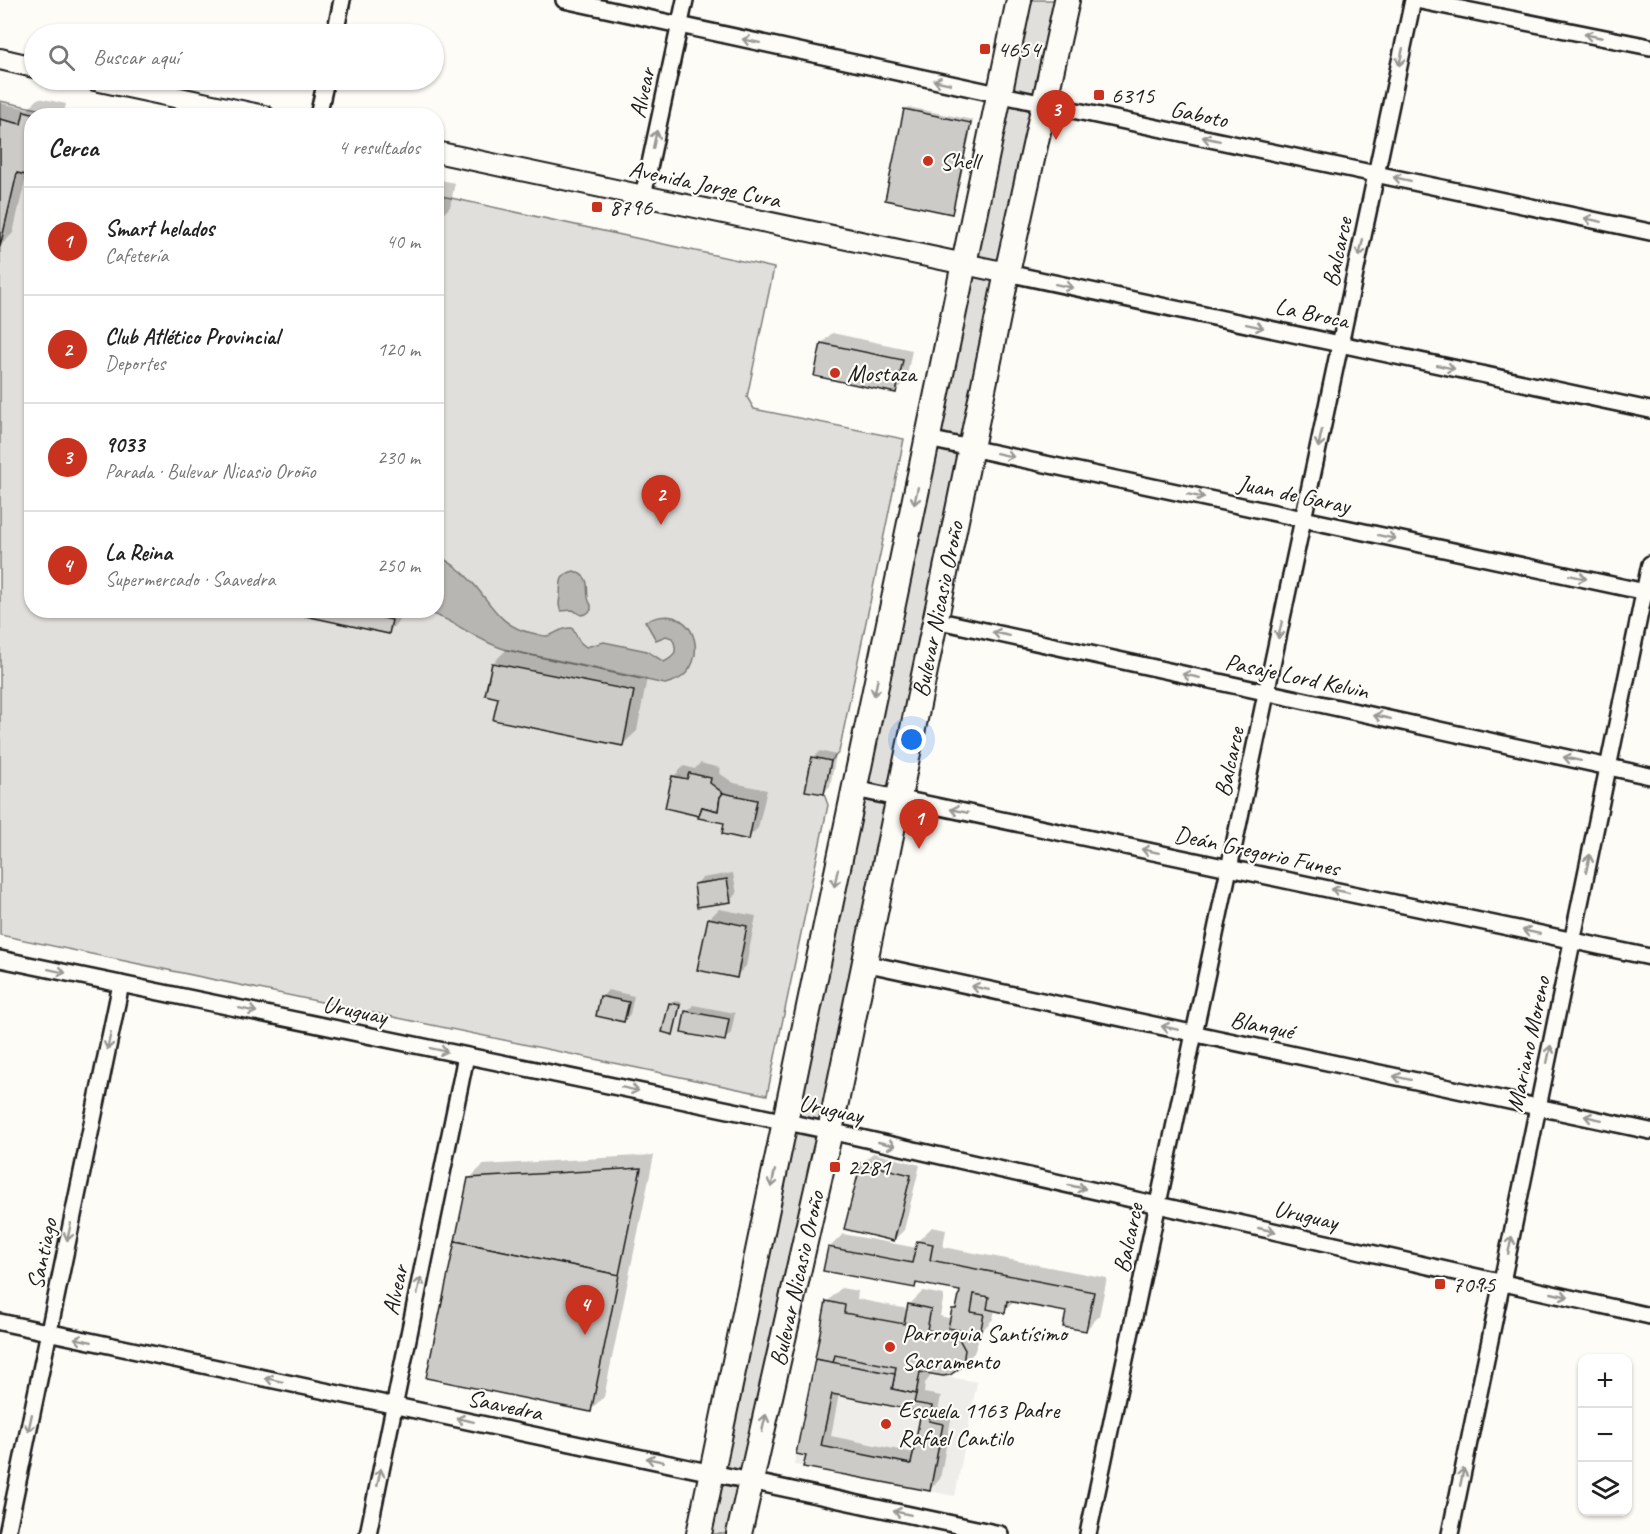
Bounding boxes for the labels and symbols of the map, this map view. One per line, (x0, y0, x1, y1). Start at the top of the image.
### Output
one-way arrow (1583, 30, 1603, 41)
place label: 4654 (997, 34, 1042, 64)
one-way arrow (742, 35, 762, 46)
marker: 4654 (978, 42, 992, 56)
one-way arrow (1395, 47, 1406, 67)
street label: Alvear (622, 63, 662, 121)
one-way arrow (933, 76, 952, 87)
place label: 6315 (1111, 80, 1155, 110)
marker: 6315 (1092, 88, 1106, 102)
pin: 3 (1036, 90, 1076, 140)
street label: Gaboto (1168, 93, 1232, 135)
one-way arrow (650, 130, 662, 149)
one-way arrow (1202, 133, 1221, 145)
place label: Shell (940, 146, 983, 176)
street label: Avenida Jorge Cura (627, 153, 785, 215)
marker: Shell (921, 154, 935, 168)
one-way arrow (1393, 173, 1412, 185)
place label: 8796 (609, 192, 653, 222)
marker: 8796 (590, 200, 604, 214)
street label: Balcarce (1315, 212, 1359, 289)
one-way arrow (1583, 213, 1602, 225)
one-way arrow (1354, 238, 1366, 257)
one-way arrow (1055, 280, 1074, 292)
street label: La Broca (1273, 291, 1354, 336)
one-way arrow (1245, 321, 1264, 333)
place label: Mostaza (847, 358, 918, 388)
one-way arrow (1436, 362, 1455, 373)
marker: Mostaza (828, 366, 842, 380)
one-way arrow (1314, 429, 1325, 448)
one-way arrow (996, 450, 1015, 462)
street label: Juan de Garay (1234, 467, 1354, 521)
pin: 2 (642, 476, 680, 525)
one-way arrow (910, 486, 921, 505)
one-way arrow (1186, 491, 1205, 502)
street label: Bulevar Nicasio Oroño (905, 517, 971, 700)
one-way arrow (1377, 531, 1396, 543)
one-way arrow (1567, 572, 1587, 583)
one-way arrow (1273, 620, 1285, 639)
one-way arrow (992, 628, 1011, 639)
street label: Pasaje Lord Kelvin (1223, 646, 1373, 706)
one-way arrow (1182, 670, 1202, 681)
one-way arrow (870, 677, 881, 696)
one-way arrow (1373, 711, 1392, 723)
street label: Balcarce (1207, 722, 1251, 799)
your location (897, 725, 926, 754)
one-way arrow (1563, 753, 1583, 764)
pin: 1 (900, 800, 938, 849)
one-way arrow (950, 804, 969, 816)
street label: Deán Gregorio Funes (1172, 819, 1344, 884)
one-way arrow (1140, 845, 1160, 856)
one-way arrow (1583, 853, 1594, 873)
one-way arrow (830, 868, 841, 887)
one-way arrow (1331, 885, 1350, 897)
one-way arrow (1522, 926, 1541, 937)
one-way arrow (48, 965, 67, 977)
street label: Mariano Moreno (1499, 972, 1557, 1114)
one-way arrow (970, 981, 989, 993)
street label: Uruguay (320, 989, 392, 1032)
street label: Blanqué (1228, 1004, 1300, 1047)
one-way arrow (238, 1005, 257, 1016)
one-way arrow (1161, 1022, 1181, 1033)
one-way arrow (103, 1031, 114, 1050)
one-way arrow (1544, 1044, 1555, 1064)
one-way arrow (429, 1045, 448, 1056)
one-way arrow (1393, 1072, 1412, 1083)
one-way arrow (620, 1084, 639, 1096)
street label: Uruguay (796, 1088, 868, 1131)
one-way arrow (1584, 1112, 1603, 1124)
one-way arrow (876, 1139, 896, 1150)
place label: 2281 (847, 1152, 891, 1182)
marker: 2281 (828, 1160, 842, 1174)
one-way arrow (767, 1169, 779, 1188)
one-way arrow (1067, 1181, 1086, 1193)
street label: Bulevar Nicasio Oroño (762, 1187, 831, 1369)
street label: Uruguay (1271, 1193, 1343, 1237)
street label: Balcarce (1106, 1198, 1150, 1275)
street label: Santiago (20, 1214, 64, 1292)
one-way arrow (63, 1222, 74, 1241)
one-way arrow (1257, 1224, 1276, 1236)
one-way arrow (1504, 1235, 1516, 1254)
street label: Alvear (375, 1260, 415, 1318)
place label: 7095 (1452, 1269, 1496, 1299)
one-way arrow (413, 1276, 425, 1295)
marker: 7095 (1433, 1277, 1447, 1291)
pin: 4 (566, 1286, 604, 1335)
one-way arrow (1550, 1290, 1569, 1302)
place label: Parroquia Santísimo Sacramento (902, 1318, 1069, 1376)
one-way arrow (74, 1333, 93, 1345)
marker: Parroquia Santísimo Sacramento (883, 1340, 897, 1354)
one-way arrow (265, 1374, 284, 1385)
street label: Saavedra (465, 1382, 547, 1428)
place label: Escuela 1163 Padre Rafael Cantilo (898, 1395, 1061, 1453)
one-way arrow (24, 1413, 35, 1432)
one-way arrow (455, 1414, 475, 1425)
one-way arrow (758, 1414, 770, 1433)
marker: Escuela 1163 Padre Rafael Cantilo (879, 1417, 893, 1431)
one-way arrow (646, 1454, 666, 1465)
one-way arrow (374, 1467, 385, 1487)
one-way arrow (1457, 1467, 1468, 1487)
one-way arrow (893, 1507, 912, 1518)

